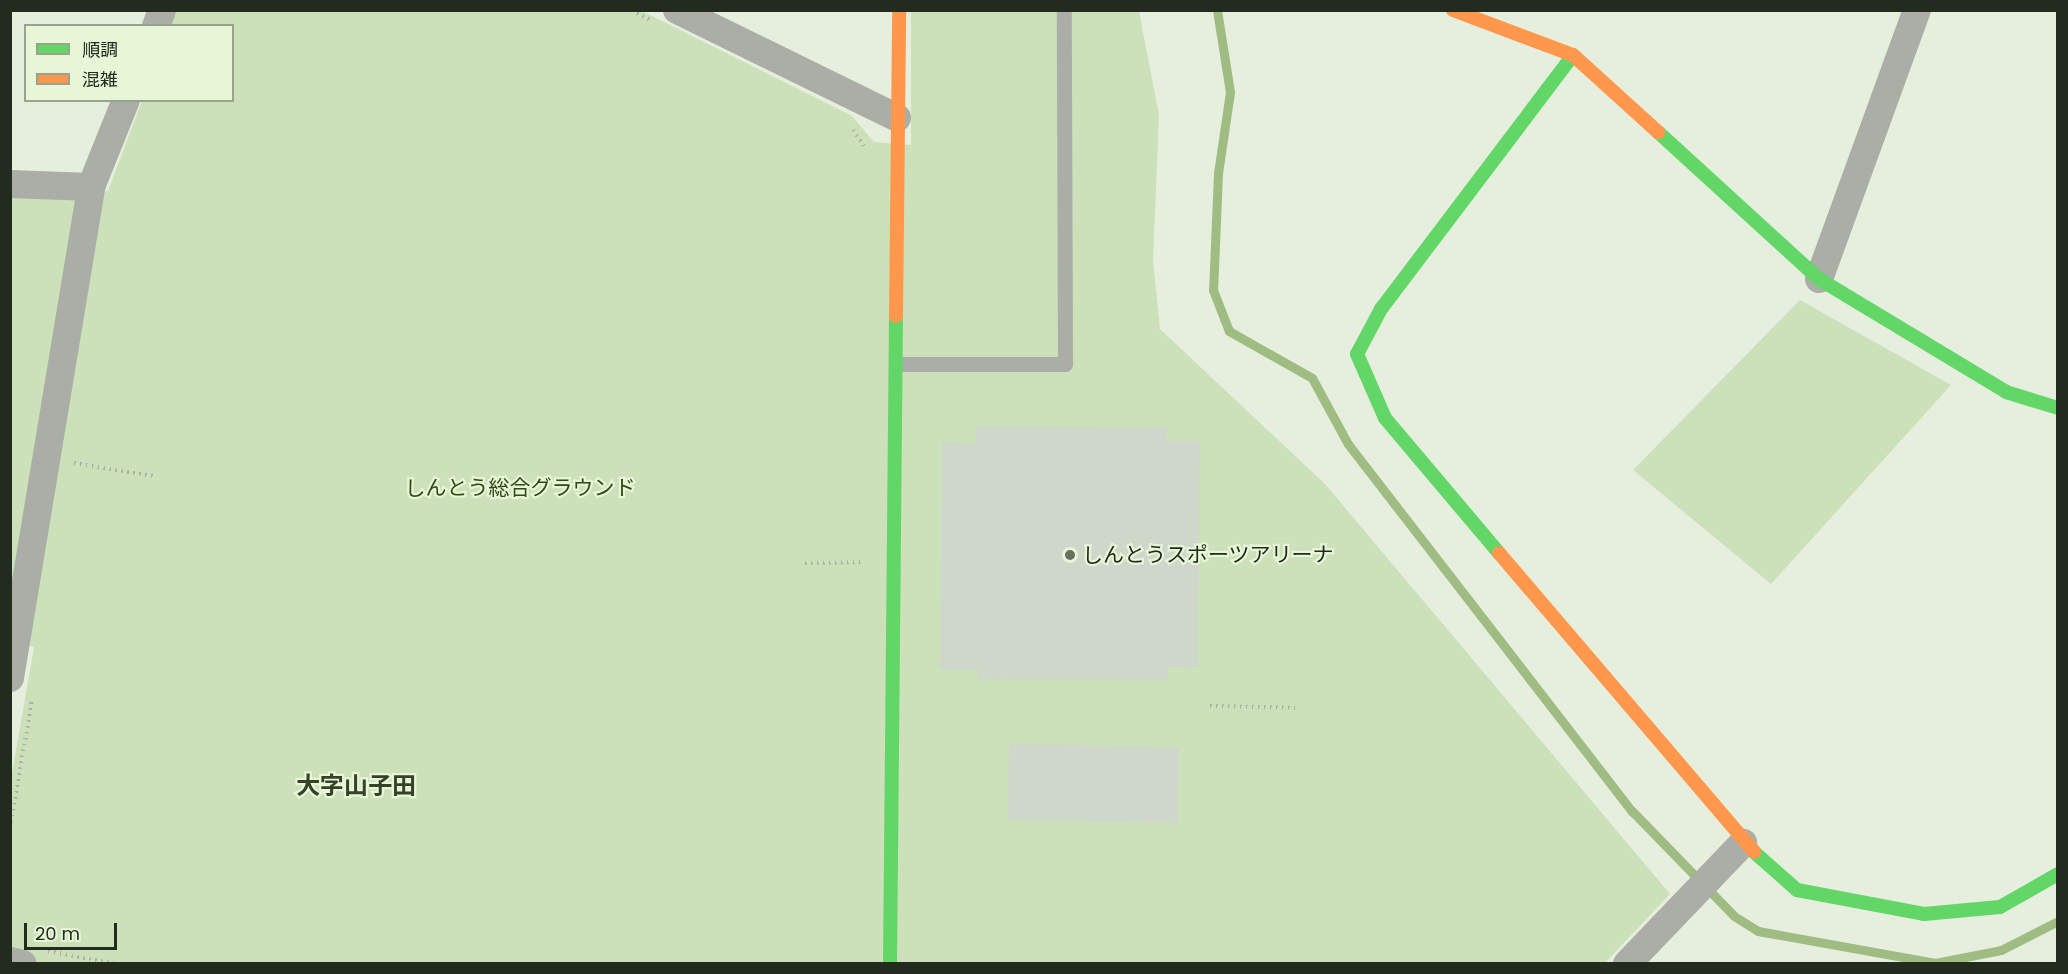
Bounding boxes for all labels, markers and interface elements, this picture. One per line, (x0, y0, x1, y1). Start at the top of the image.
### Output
legend (24, 24, 234, 102)
text: 順調 (82, 37, 118, 62)
text: 混雑 (82, 67, 118, 92)
park label: しんとう総合グラウンド (405, 475, 635, 501)
place label: しんとうスポーツアリーナ (1082, 542, 1334, 568)
marker: しんとうスポーツアリーナ (1063, 548, 1077, 562)
district label: 大字山子田 (296, 772, 416, 800)
scale bar (27, 911, 120, 949)
text: 20 m (35, 921, 80, 946)

